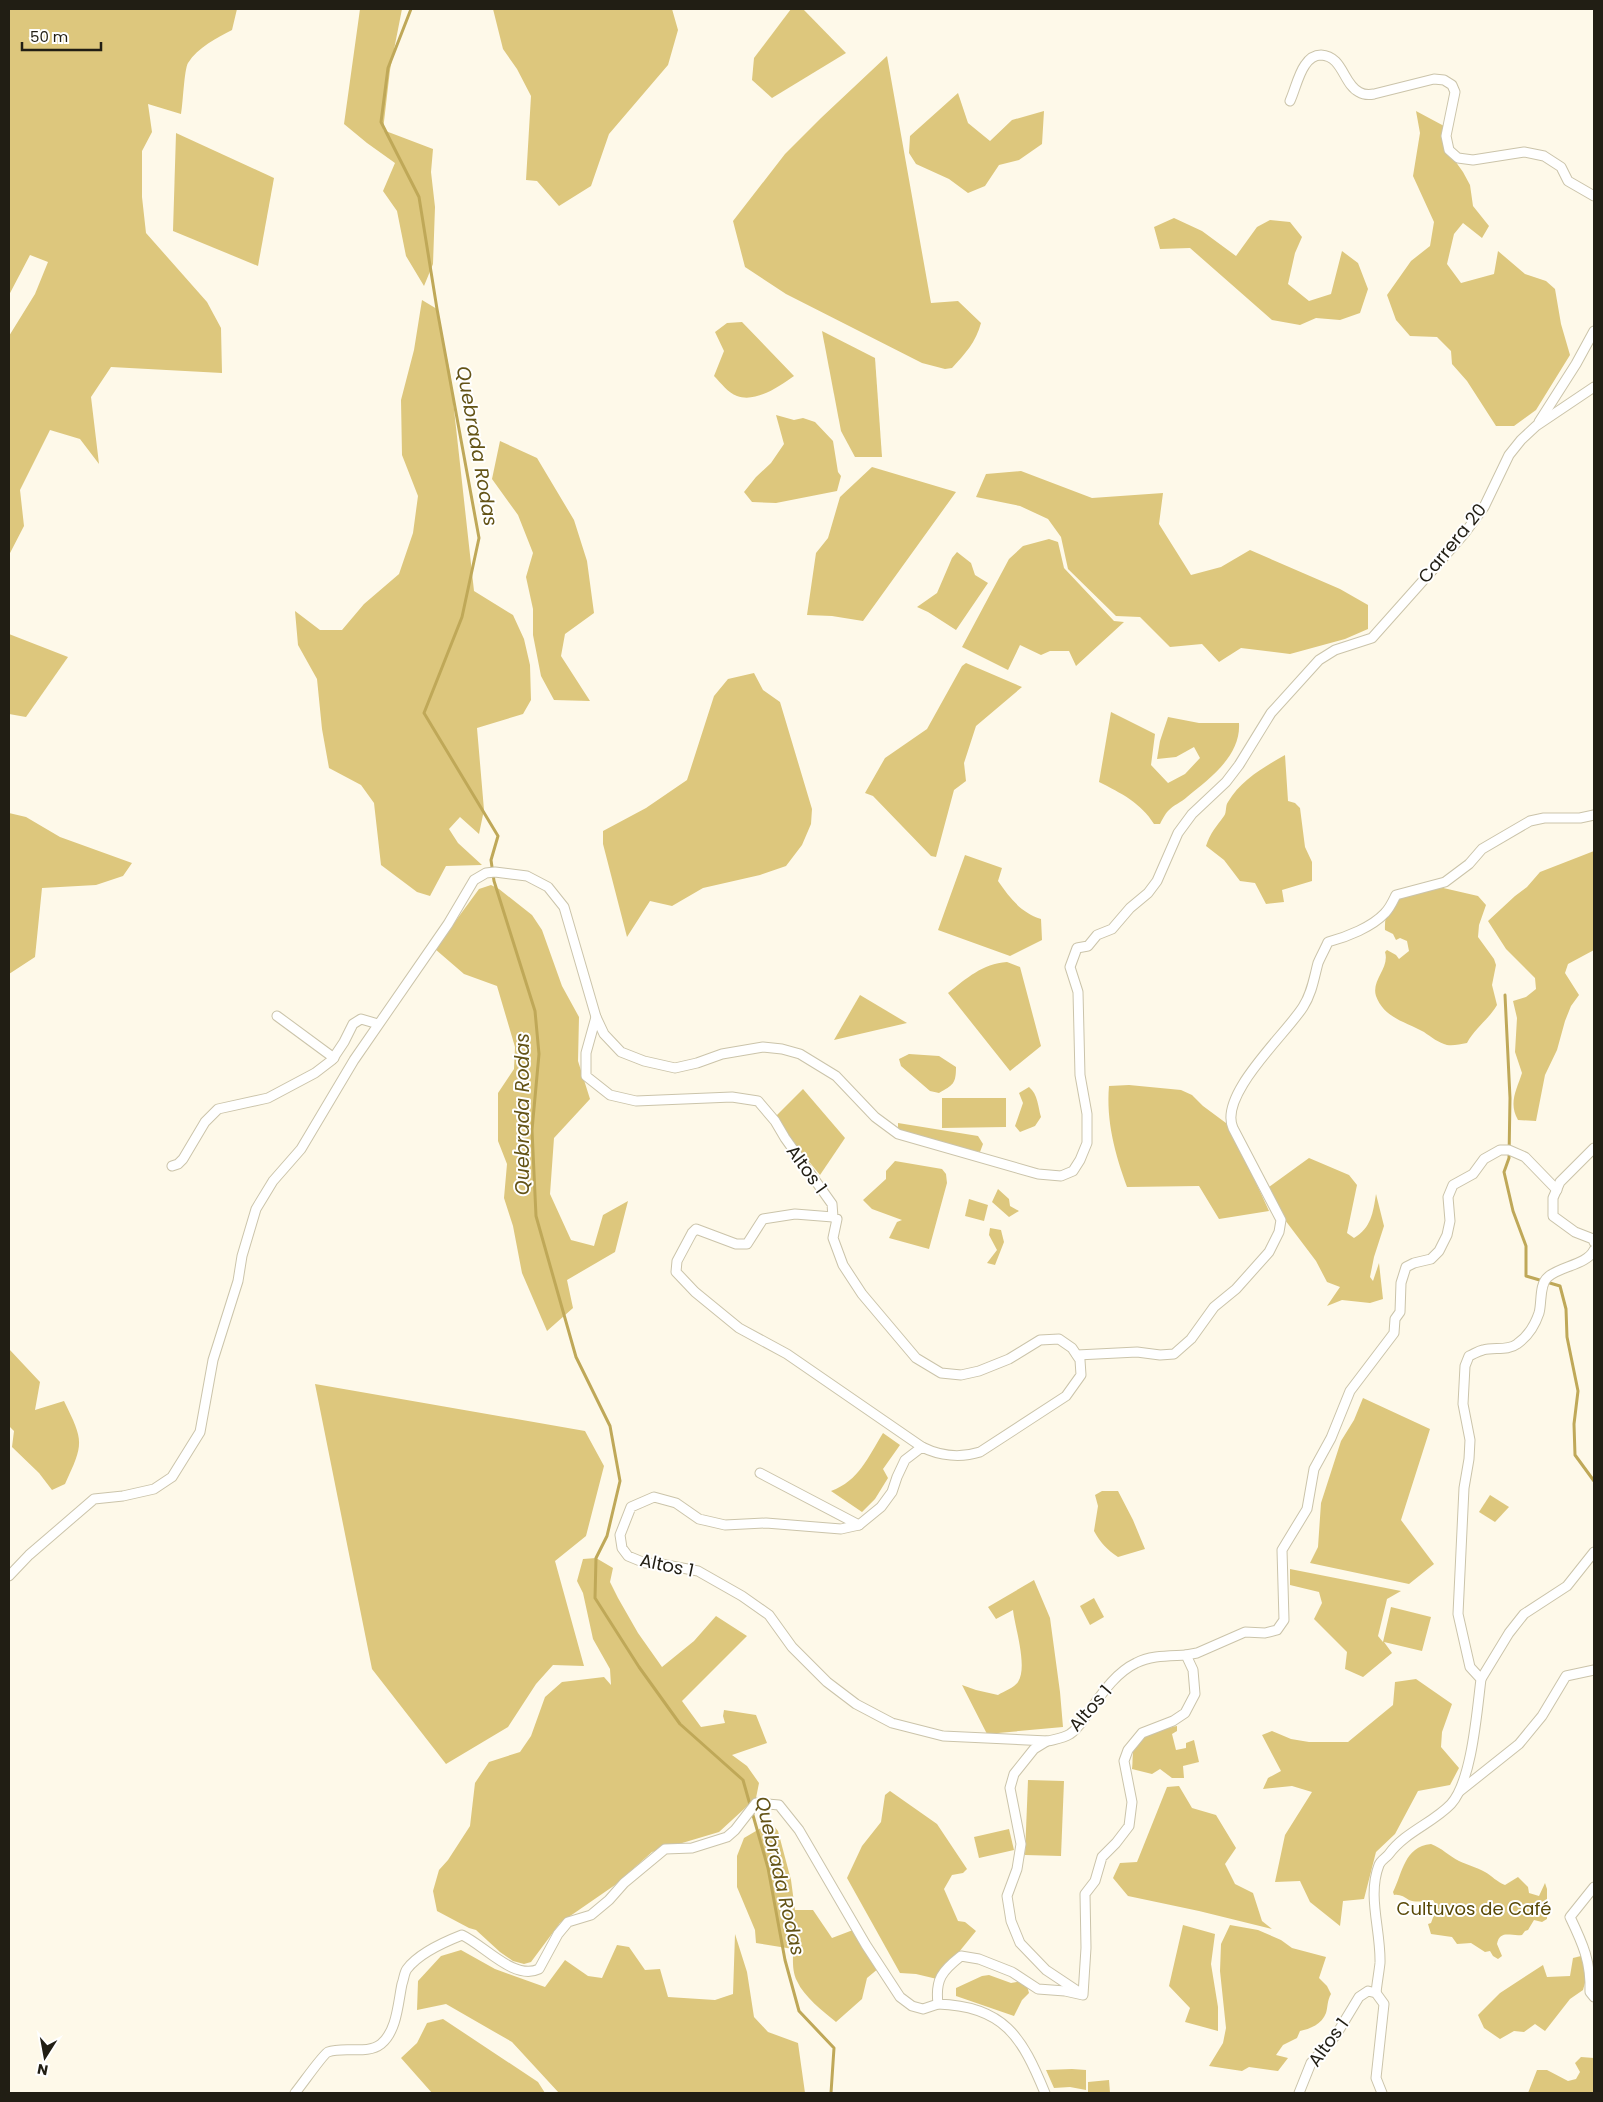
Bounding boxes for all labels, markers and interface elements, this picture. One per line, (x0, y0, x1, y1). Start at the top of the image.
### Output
scale bar (22, 20, 101, 52)
text: 50 m (30, 26, 68, 47)
water label: Quebrada Rodas (450, 364, 504, 528)
street label: Carrera 20 (1412, 498, 1492, 588)
water label: Quebrada Rodas (509, 1033, 536, 1195)
street label: Altos 1 (781, 1140, 833, 1198)
street label: Altos 1 (638, 1547, 696, 1583)
street label: Altos 1 (1063, 1679, 1117, 1737)
water label: Quebrada Rodas (749, 1794, 811, 1958)
park label: Cultuvos de Café (1396, 1896, 1552, 1921)
street label: Altos 1 (1302, 2013, 1354, 2071)
north arrow (20, 2032, 70, 2082)
text: N (35, 2059, 50, 2081)

